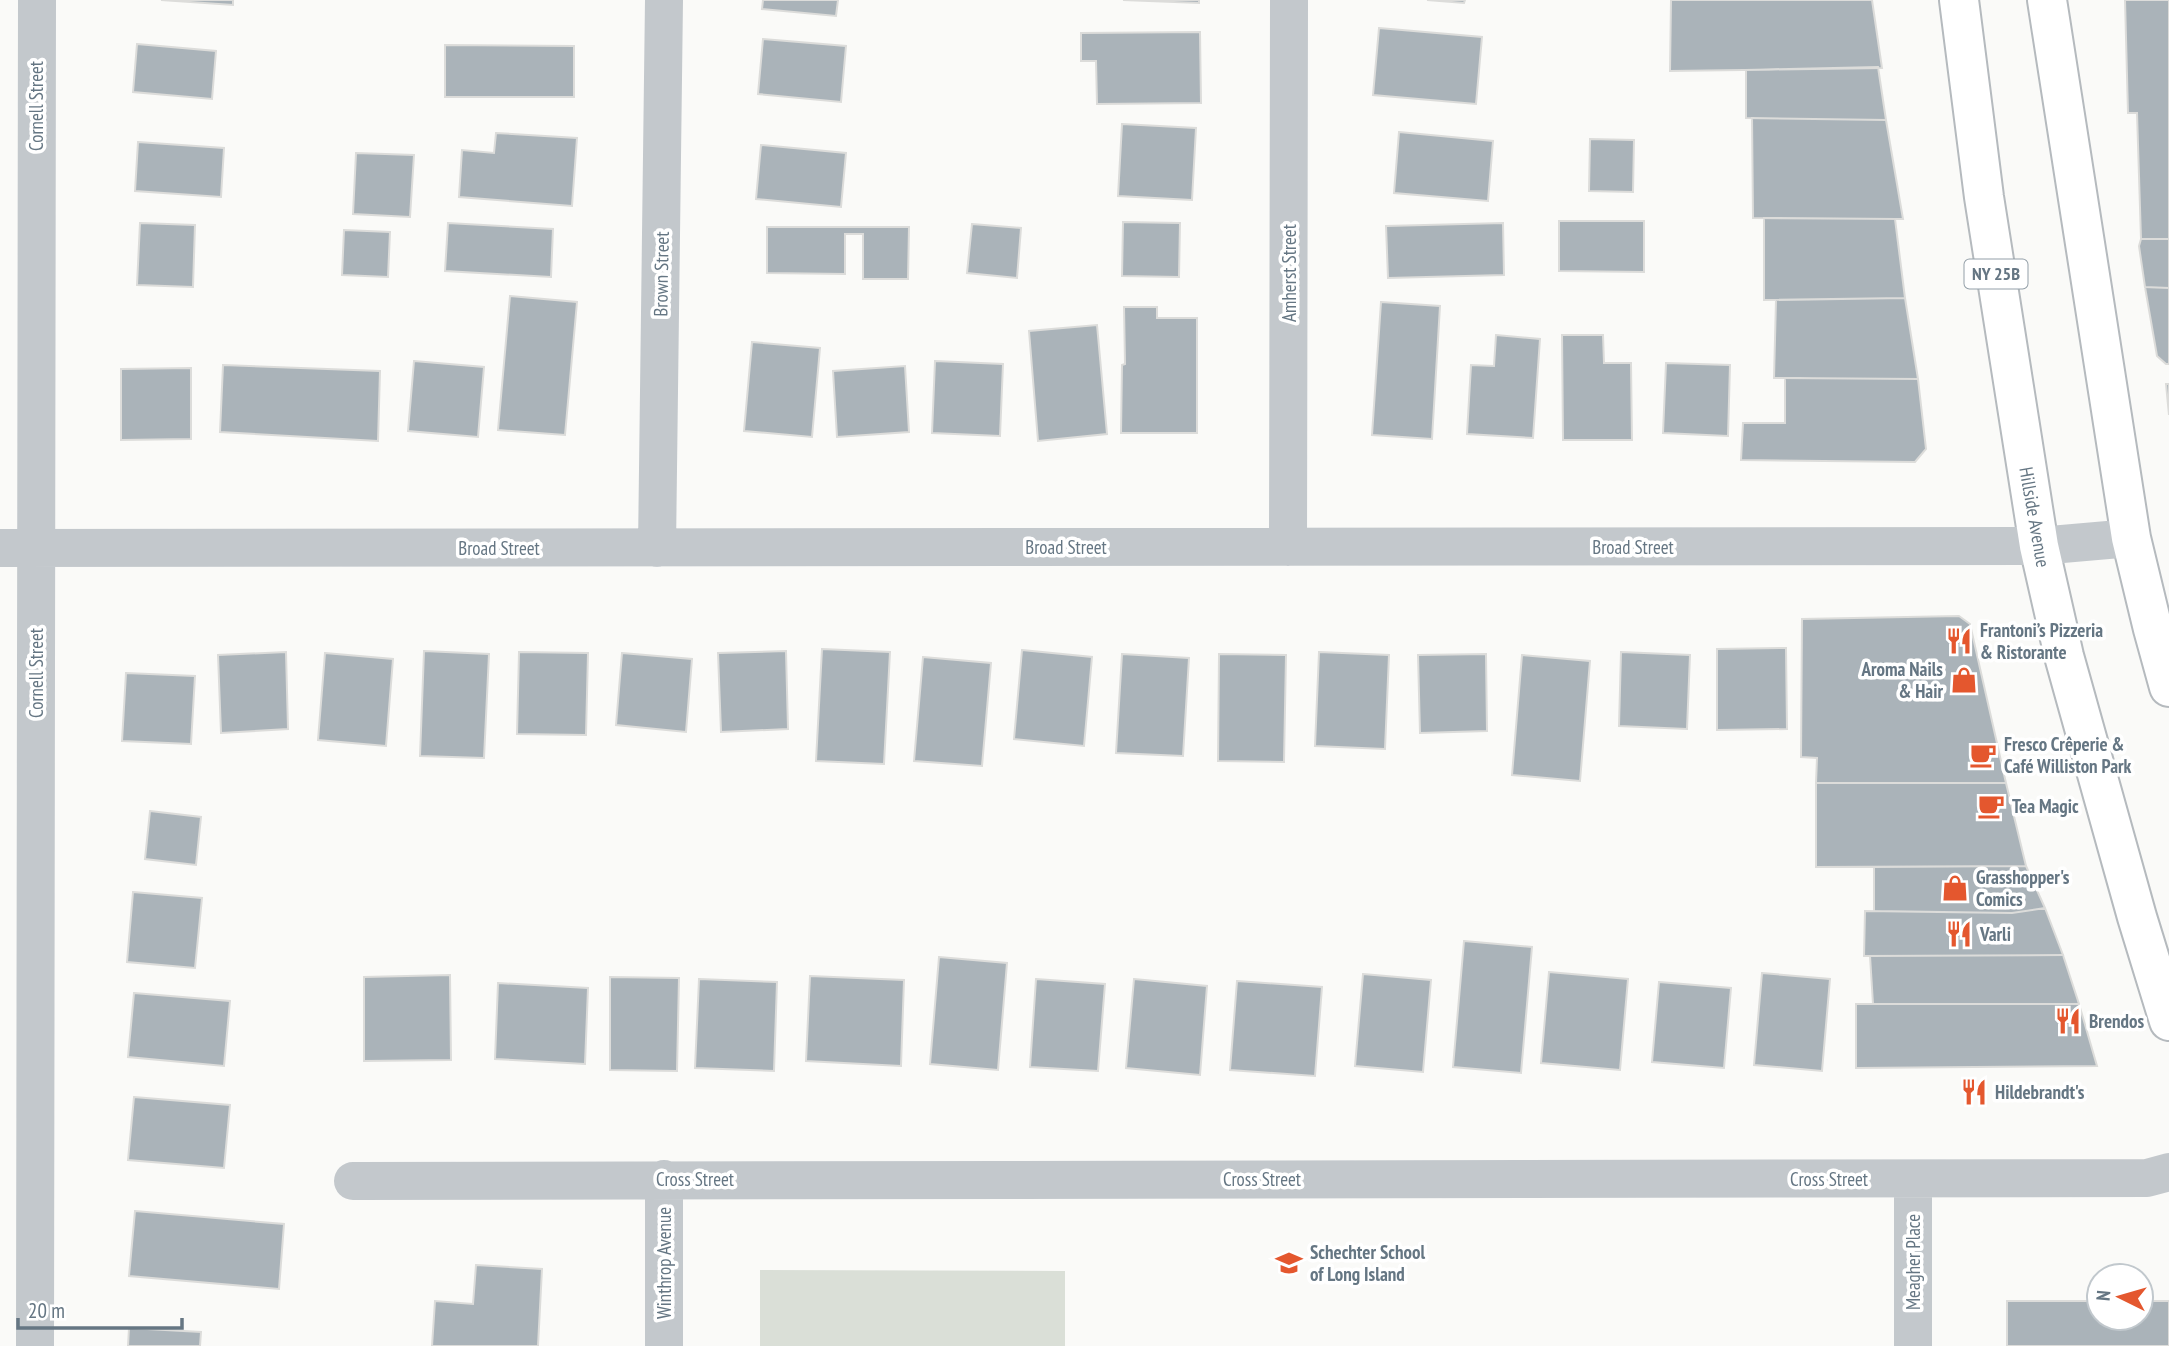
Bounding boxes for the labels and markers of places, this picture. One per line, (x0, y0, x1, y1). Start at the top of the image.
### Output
place label: Frantoni’s Pizzeria & Ristorante (1980, 618, 2103, 664)
restaurant icon: Frantoni’s Pizzeria & Ristorante (1944, 626, 1974, 656)
place label: Aroma Nails & Hair (1860, 657, 1943, 703)
shop icon: Aroma Nails & Hair (1949, 665, 1979, 695)
place label: Fresco Crêperie & Café Williston Park (2004, 732, 2132, 778)
cafe icon: Fresco Crêperie & Café Williston Park (1968, 740, 1998, 770)
cafe icon: Tea Magic (1976, 791, 2006, 821)
place label: Tea Magic (2012, 794, 2079, 818)
place label: Grasshopper's Comics (1976, 865, 2070, 911)
shop icon: Grasshopper's Comics (1940, 873, 1970, 903)
restaurant icon: Varli (1944, 919, 1974, 949)
place label: Varli (1979, 922, 2011, 946)
restaurant icon: Brendos (2053, 1006, 2083, 1036)
place label: Brendos (2089, 1009, 2144, 1033)
restaurant icon: Hildebrandt's (1959, 1077, 1989, 1107)
place label: Hildebrandt's (1995, 1080, 2085, 1104)
place label: Schechter School of Long Island (1310, 1240, 1425, 1286)
school or university icon: Schechter School of Long Island (1274, 1248, 1304, 1278)

